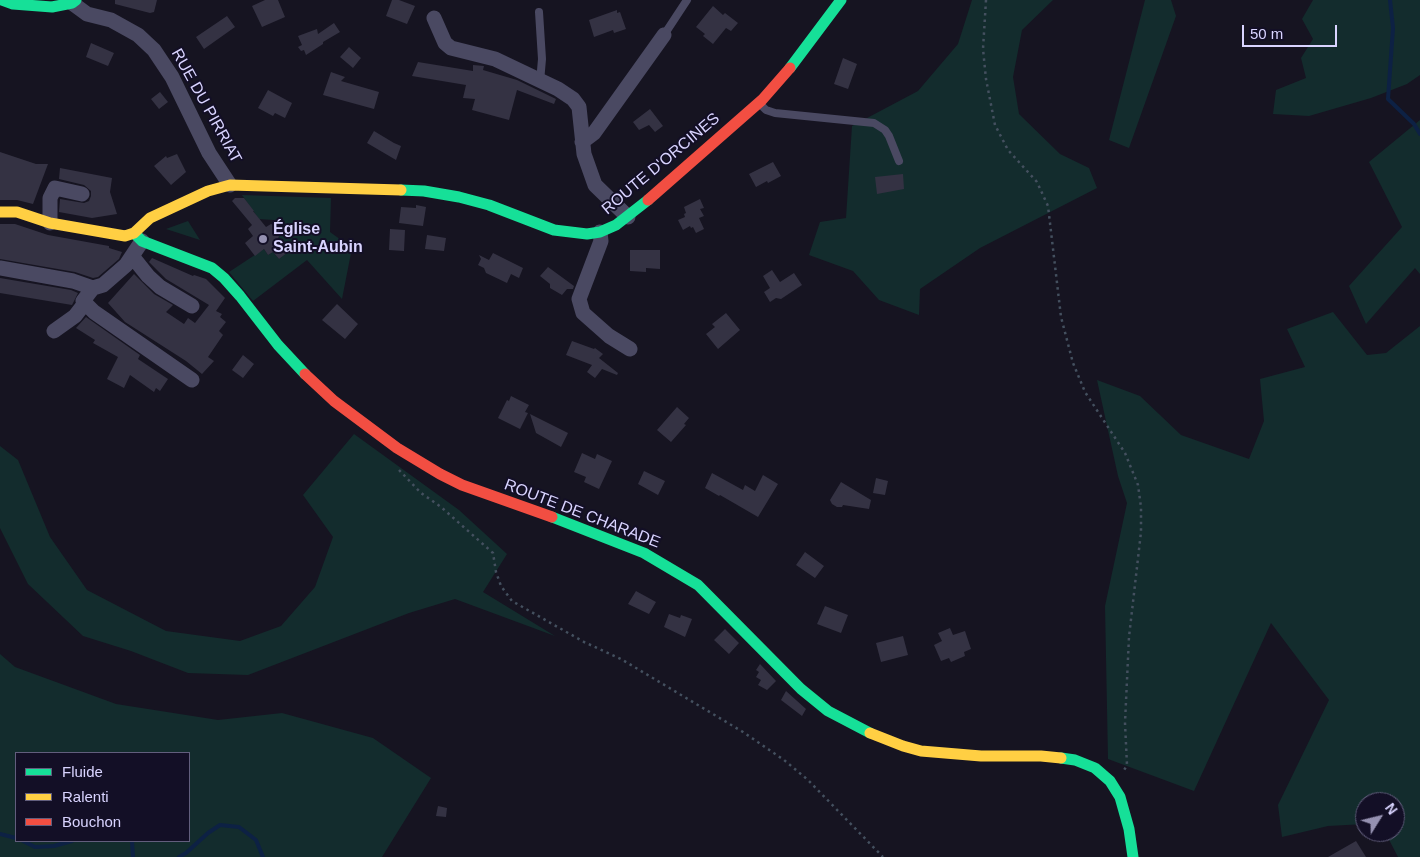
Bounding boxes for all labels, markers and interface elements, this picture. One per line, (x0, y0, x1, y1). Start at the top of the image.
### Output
scale bar (1245, 15, 1340, 47)
text: 50 m (1250, 25, 1283, 42)
street label: RUE DU PIRRIAT (167, 45, 245, 167)
street label: ROUTE D'ORCINES (598, 109, 724, 219)
place label: Église Saint-Aubin (273, 220, 363, 258)
marker: Église Saint-Aubin (257, 233, 269, 245)
street label: ROUTE DE CHARADE (501, 475, 663, 553)
legend (15, 752, 190, 842)
text: Fluide (62, 763, 103, 780)
text: Ralenti (62, 788, 109, 805)
north arrow (1355, 792, 1405, 842)
text: N (1382, 800, 1401, 818)
text: Bouchon (62, 813, 121, 830)

